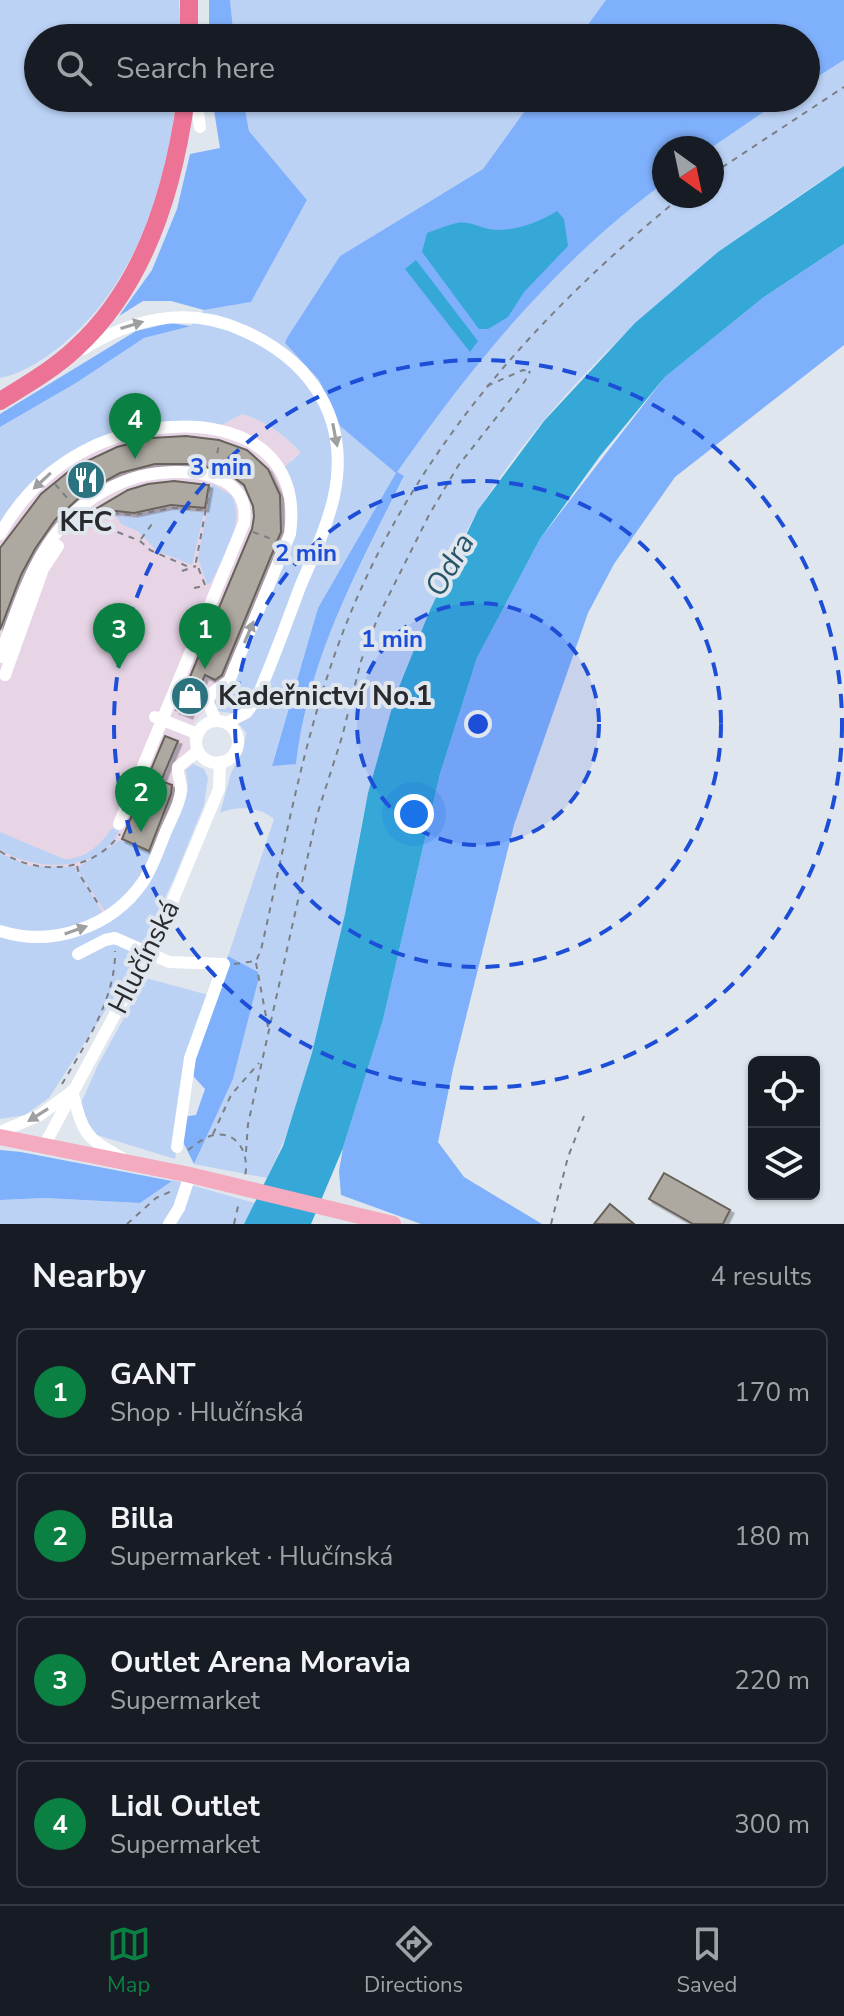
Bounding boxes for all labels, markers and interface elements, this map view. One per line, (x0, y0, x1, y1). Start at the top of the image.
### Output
search box (24, 24, 820, 112)
icon: search (52, 46, 96, 90)
text: Search here (116, 48, 275, 89)
north arrow (652, 136, 724, 208)
one-way arrow (120, 318, 144, 331)
pin: 4 (109, 393, 161, 459)
one-way arrow (329, 423, 341, 448)
text: 3 min (190, 451, 252, 483)
restaurant icon: KFC (65, 459, 107, 501)
one-way arrow (33, 472, 52, 490)
place label: KFC (60, 503, 112, 541)
water label: Odra (415, 526, 485, 604)
text: 2 min (275, 537, 337, 569)
pin: 3 (93, 603, 145, 669)
pin: 1 (179, 603, 231, 669)
one-way arrow (243, 620, 256, 644)
text: 1 min (361, 623, 423, 655)
shop icon: Kadeřnictví No.1 (169, 675, 211, 717)
place label: Kadeřnictví No.1 (218, 677, 432, 715)
centre of rings (464, 710, 492, 738)
pin: 2 (115, 766, 167, 832)
your location (394, 794, 434, 834)
street label: Hlučínská (99, 894, 189, 1020)
one-way arrow (65, 924, 89, 936)
map controls (748, 1056, 820, 1200)
button: locate (748, 1056, 820, 1128)
one-way arrow (27, 1108, 49, 1122)
button: layers (748, 1128, 820, 1200)
text: Nearby (32, 1253, 146, 1299)
text: 4 results (711, 1259, 812, 1294)
text: GANT (110, 1354, 195, 1395)
text: 1 (52, 1375, 68, 1410)
text: 170 m (734, 1375, 810, 1410)
text: Shop · Hlučínská (110, 1395, 304, 1430)
text: Billa (110, 1498, 174, 1539)
text: 2 (52, 1519, 68, 1554)
text: 180 m (734, 1519, 810, 1554)
text: Supermarket · Hlučínská (110, 1539, 393, 1574)
text: Outlet Arena Moravia (110, 1642, 411, 1683)
text: 3 (52, 1663, 68, 1698)
text: 220 m (734, 1663, 810, 1698)
text: Supermarket (110, 1683, 260, 1718)
text: Lidl Outlet (110, 1786, 260, 1827)
text: 4 (52, 1807, 68, 1842)
text: 300 m (734, 1807, 810, 1842)
text: Supermarket (110, 1827, 260, 1862)
tab: Map (107, 1922, 151, 2000)
tab: Directions (364, 1922, 463, 2000)
tab: Saved (677, 1922, 737, 2000)

